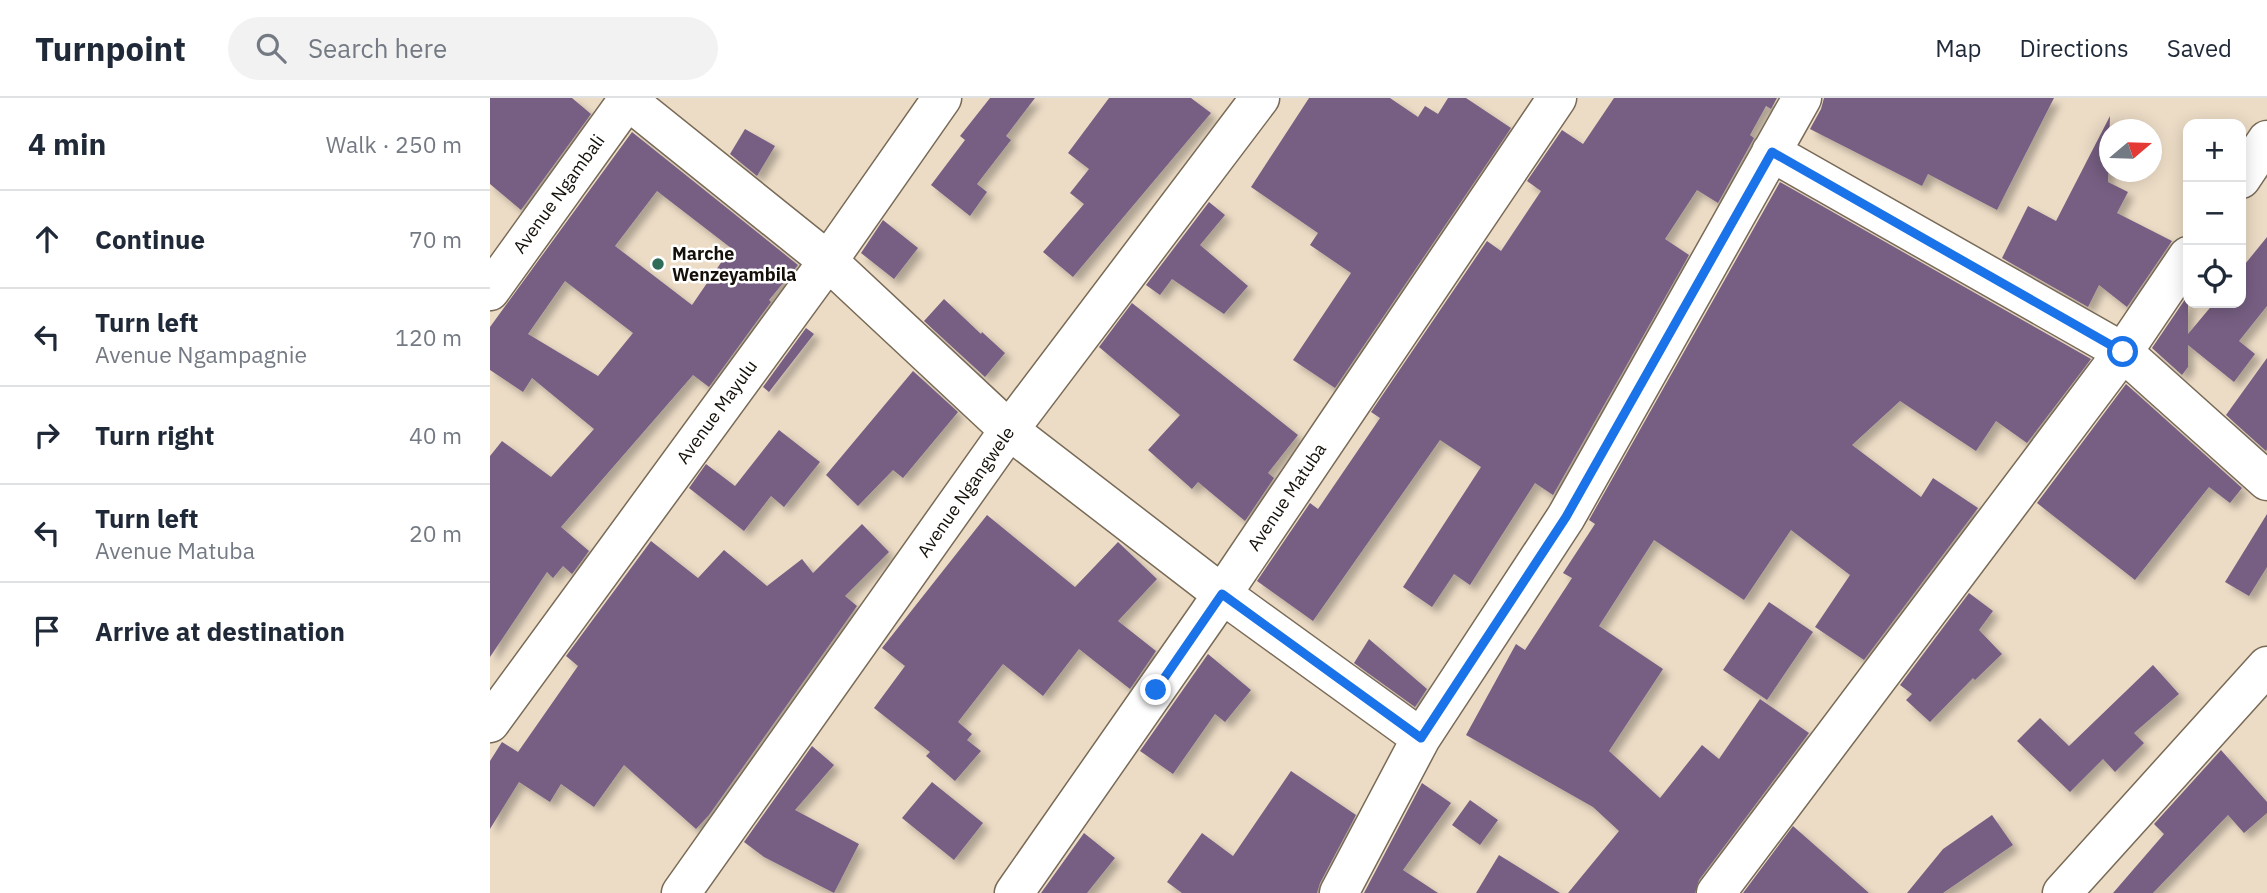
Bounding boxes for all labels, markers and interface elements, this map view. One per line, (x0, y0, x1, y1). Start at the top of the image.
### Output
search box (228, 17, 718, 80)
text: Turnpoint (35, 27, 186, 70)
icon: search (252, 29, 290, 67)
text: Search here (308, 31, 447, 65)
text: Map (1935, 32, 1981, 64)
text: Directions (2019, 32, 2129, 64)
text: Saved (2167, 32, 2232, 64)
north arrow (2099, 119, 2162, 182)
map controls (2183, 119, 2246, 308)
button: + (2183, 119, 2246, 182)
text: 4 min (28, 124, 106, 163)
text: Walk · 250 m (326, 129, 462, 159)
street label: Avenue Ngambali (508, 130, 609, 258)
button: − (2183, 182, 2246, 245)
icon: ahead (28, 220, 66, 258)
text: Continue (95, 222, 205, 256)
text: 70 m (409, 224, 462, 254)
place label: Marche Wenzeyambila (672, 242, 797, 286)
button: locate (2183, 245, 2246, 308)
marker: Marche Wenzeyambila (650, 256, 666, 272)
text: Turn left (95, 305, 198, 339)
icon: left (28, 318, 66, 356)
text: 120 m (395, 322, 462, 352)
route start (2107, 336, 2138, 367)
text: Avenue Ngampagnie (95, 339, 307, 369)
street label: Avenue Mayulu (671, 355, 762, 468)
icon: right (28, 416, 66, 454)
text: Turn right (95, 418, 214, 452)
text: 40 m (409, 420, 462, 450)
street label: Avenue Ngangwele (912, 422, 1019, 562)
street label: Avenue Matuba (1242, 438, 1331, 555)
text: Turn left (95, 501, 198, 535)
icon: left (28, 514, 66, 552)
text: 20 m (409, 518, 462, 548)
text: Avenue Matuba (95, 535, 255, 565)
icon: arrive (28, 612, 66, 650)
text: Arrive at destination (95, 614, 345, 648)
route end (1140, 674, 1171, 705)

